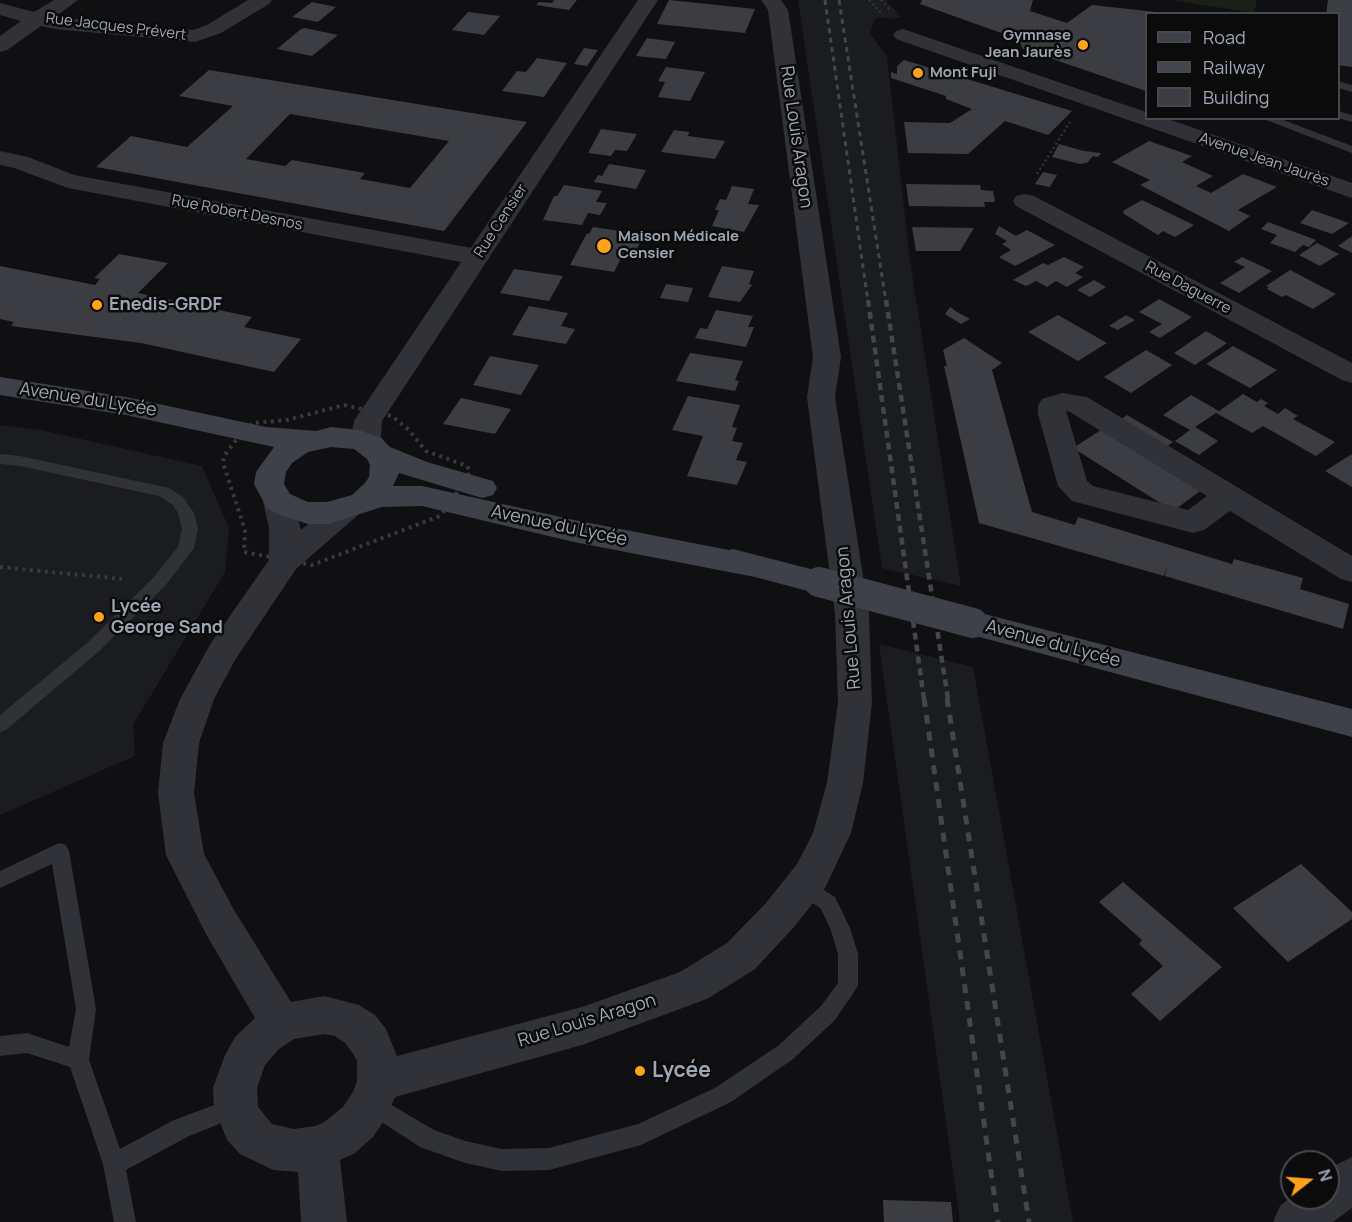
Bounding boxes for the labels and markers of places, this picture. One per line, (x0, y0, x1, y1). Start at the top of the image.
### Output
place label: Gymnase Jean Jaurès (985, 27, 1071, 62)
marker: Gymnase Jean Jaurès (1076, 38, 1090, 52)
place label: Mont Fuji (930, 64, 997, 82)
marker: Mont Fuji (911, 66, 925, 80)
place label: Maison Médicale Censier (618, 228, 739, 263)
marker: Maison Médicale Censier (595, 237, 613, 255)
place label: Enedis-GRDF (109, 294, 222, 316)
marker: Enedis-GRDF (90, 298, 104, 312)
place label: Lycée George Sand (111, 596, 223, 638)
marker: Lycée George Sand (92, 610, 106, 624)
place label: Lycée (652, 1058, 711, 1084)
marker: Lycée (633, 1064, 647, 1078)

